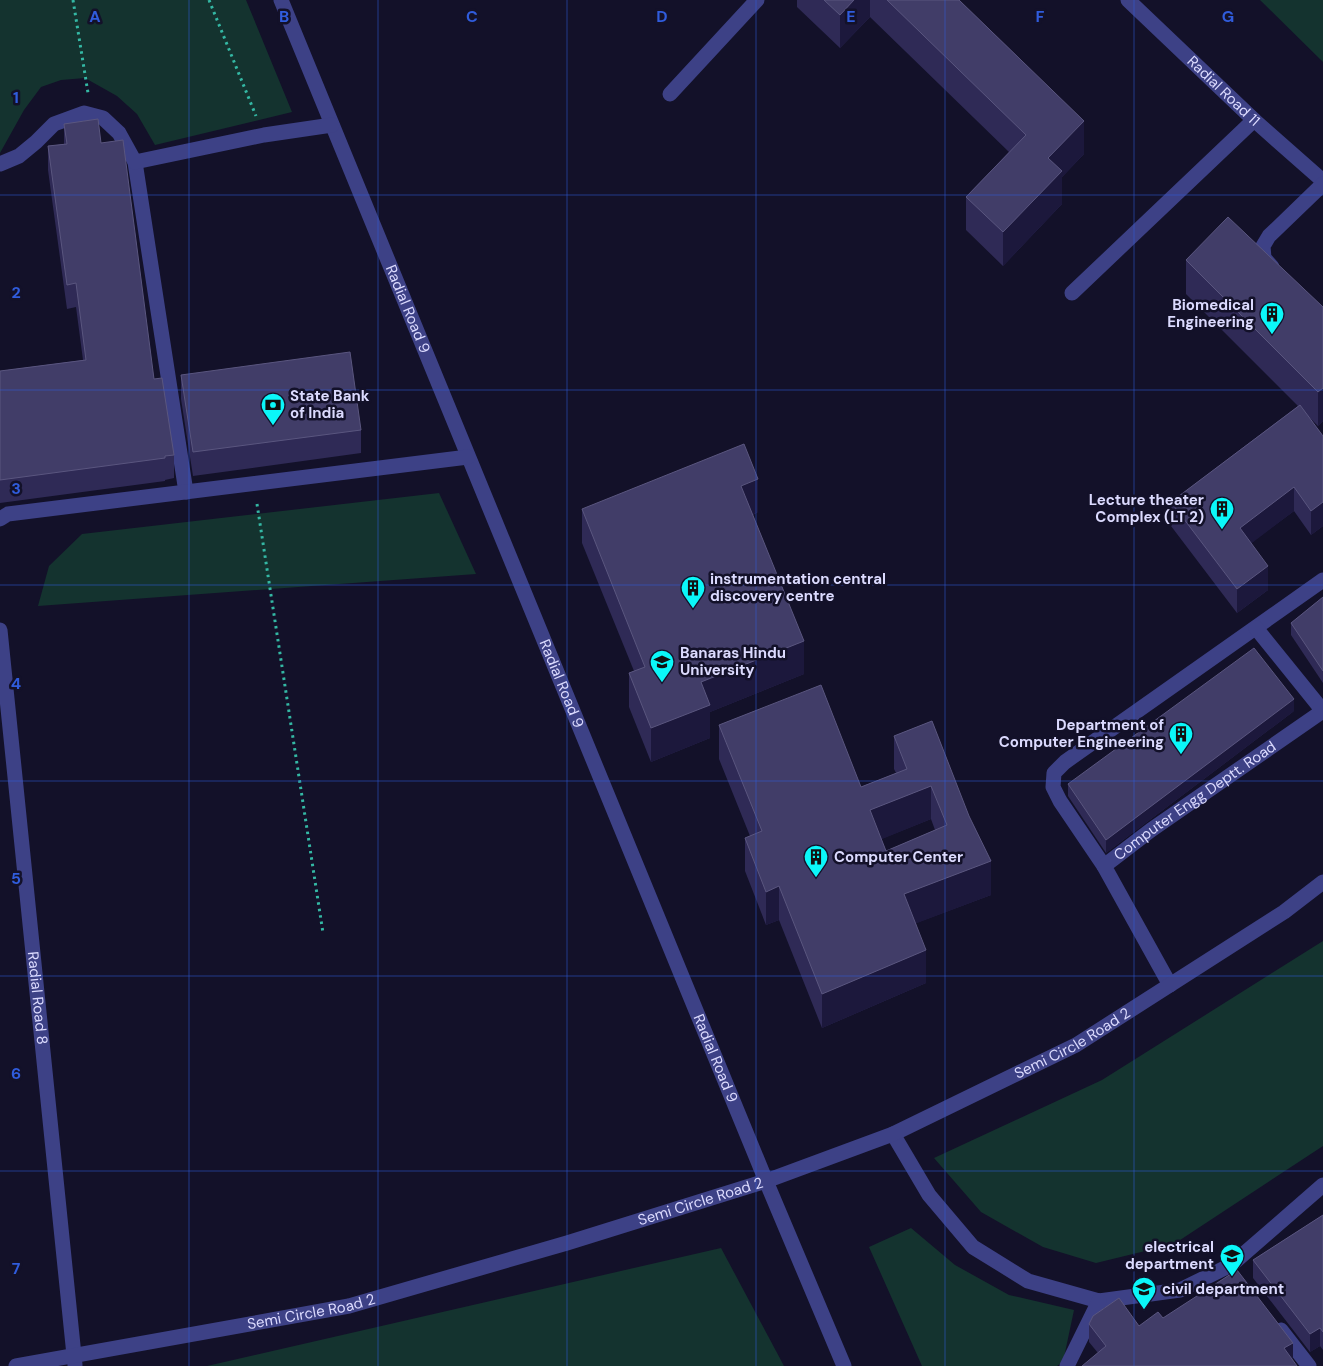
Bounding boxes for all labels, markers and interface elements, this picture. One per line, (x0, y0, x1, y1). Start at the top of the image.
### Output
text: A (89, 6, 101, 27)
text: B (279, 6, 289, 27)
text: C (466, 6, 478, 27)
text: D (656, 6, 668, 27)
text: E (846, 6, 856, 27)
text: F (1036, 6, 1045, 27)
text: G (1222, 6, 1234, 27)
street label: Radial Road 11 (1183, 51, 1264, 131)
text: 1 (13, 87, 19, 108)
street label: Radial Road 9 (381, 262, 435, 356)
text: 2 (11, 282, 21, 303)
place label: Biomedical Engineering (1167, 295, 1254, 332)
building icon: Biomedical Engineering (1259, 301, 1285, 335)
place label: State Bank of India (290, 386, 370, 423)
bank icon: State Bank of India (260, 392, 286, 426)
text: 3 (11, 478, 21, 499)
place label: Lecture theater Complex (LT 2) (1089, 490, 1204, 527)
building icon: Lecture theater Complex (LT 2) (1209, 496, 1235, 530)
place label: instrumentation central discovery centre (710, 569, 886, 606)
building icon: instrumentation central discovery centre (680, 575, 706, 609)
street label: Radial Road 9 (535, 636, 589, 731)
place label: Banaras Hindu University (680, 643, 786, 680)
school or university icon: Banaras Hindu University (649, 649, 675, 683)
text: 4 (11, 673, 21, 694)
place label: Department of Computer Engineering (999, 715, 1164, 752)
building icon: Department of Computer Engineering (1168, 721, 1194, 755)
street label: Computer Engg Deptt. Road (1110, 736, 1280, 865)
building icon: Computer Center (803, 844, 829, 878)
place label: Computer Center (834, 847, 963, 867)
text: 5 (11, 868, 21, 889)
street label: Radial Road 8 (23, 951, 52, 1046)
street label: Semi Circle Road 2 (1011, 1003, 1134, 1084)
street label: Radial Road 9 (689, 1011, 743, 1105)
text: 6 (11, 1063, 21, 1084)
street label: Semi Circle Road 2 (635, 1173, 765, 1230)
place label: electrical department (1125, 1237, 1214, 1274)
school or university icon: electrical department (1219, 1243, 1245, 1277)
text: 7 (12, 1258, 21, 1279)
school or university icon: civil department (1131, 1276, 1157, 1310)
place label: civil department (1162, 1279, 1284, 1299)
street label: Semi Circle Road 2 (246, 1289, 377, 1334)

